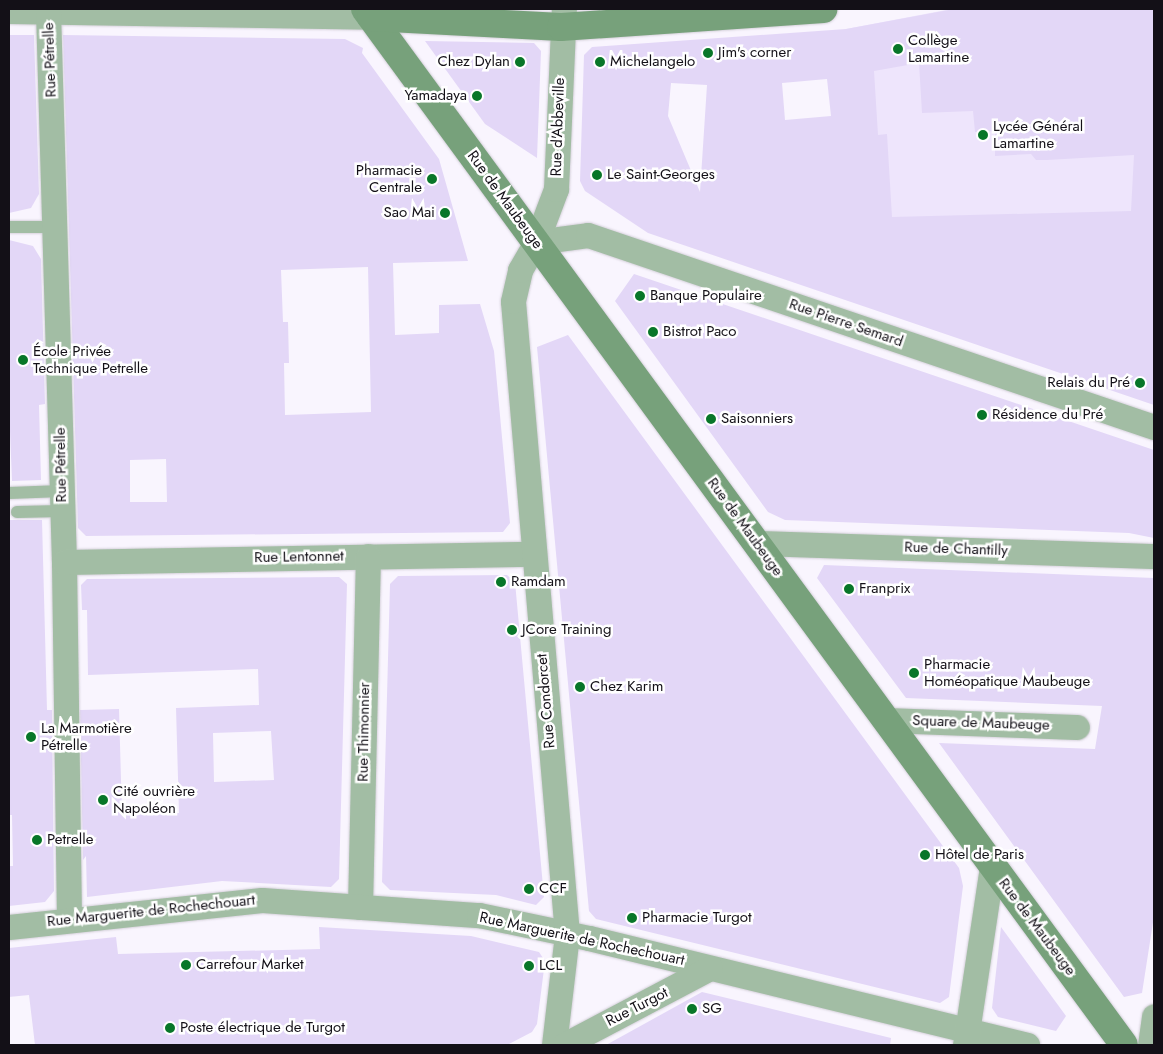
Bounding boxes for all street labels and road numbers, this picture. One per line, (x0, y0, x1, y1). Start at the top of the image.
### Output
street label: Rue Pétrelle (40, 22, 60, 98)
street label: Rue d'Abbeville (547, 77, 569, 177)
street label: Rue de Maubeuge (463, 147, 547, 253)
street label: Rue Pierre Semard (787, 295, 905, 351)
street label: Rue Pétrelle (51, 427, 71, 503)
street label: Rue de Maubeuge (703, 474, 787, 580)
street label: Rue de Chantilly (904, 538, 1008, 560)
street label: Rue Lentonnet (254, 547, 344, 567)
street label: Rue Condorcet (533, 653, 559, 749)
street label: Rue Thimonnier (354, 682, 374, 782)
street label: Square de Maubeuge (912, 712, 1050, 734)
street label: Rue de Maubeuge (995, 875, 1079, 979)
street label: Rue Marguerite de Rochechouart (46, 891, 256, 931)
street label: Rue Marguerite de Rochechouart (478, 908, 686, 970)
street label: Rue Turgot (603, 984, 671, 1030)

